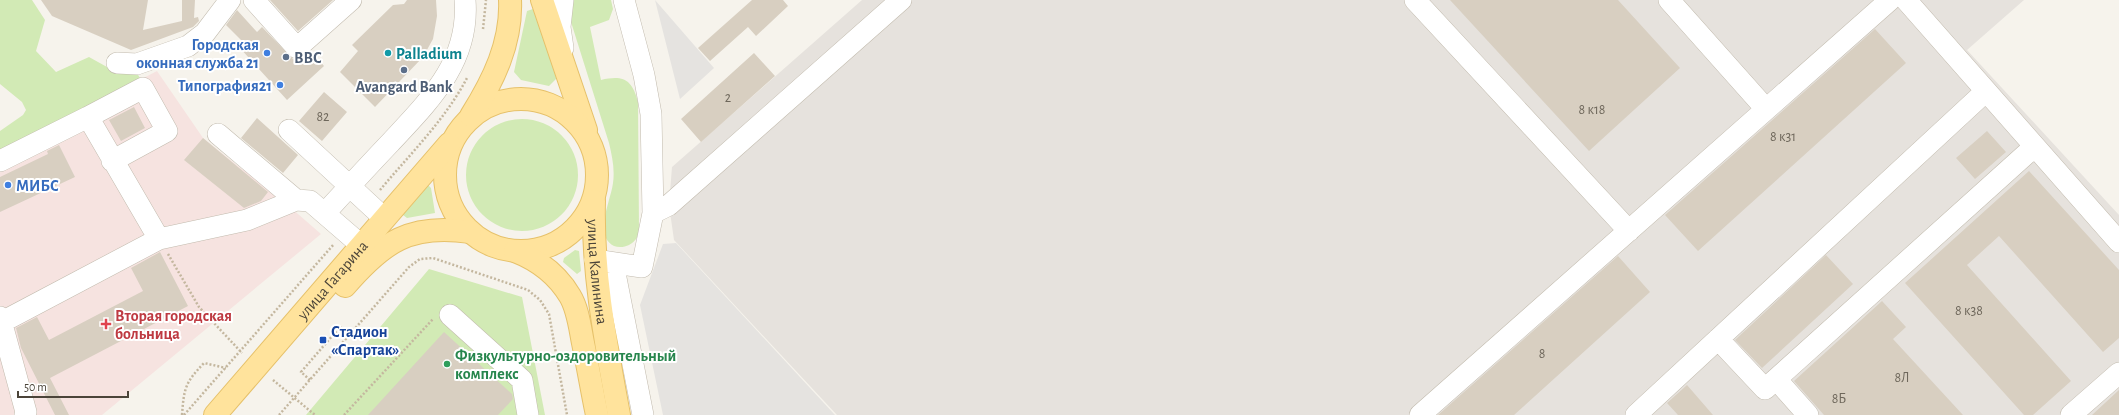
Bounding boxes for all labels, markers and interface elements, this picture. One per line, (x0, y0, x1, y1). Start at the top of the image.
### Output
place label: Городская оконная служба 21 (136, 37, 259, 72)
place label: Palladium (396, 46, 462, 62)
marker: Городская оконная служба 21 (262, 48, 272, 58)
marker: Palladium (383, 48, 393, 58)
place label: ВВС (294, 50, 322, 66)
marker: ВВС (281, 52, 291, 62)
marker: Avangard Bank (399, 65, 409, 75)
place label: Типография21 (178, 78, 272, 94)
place label: Avangard Bank (355, 79, 453, 95)
marker: Типография21 (275, 80, 285, 90)
house number: 2 (725, 91, 731, 105)
house number: 8 к18 (1579, 103, 1605, 117)
house number: 82 (316, 110, 330, 124)
house number: 8 к31 (1770, 130, 1796, 144)
place label: МИБС (16, 178, 59, 194)
marker: МИБС (3, 180, 13, 190)
street label: улица Калинина (584, 218, 610, 326)
street label: улица Гагарина (294, 238, 371, 324)
house number: 8 к38 (1955, 304, 1983, 318)
place label: Вторая городская больница (115, 308, 232, 342)
marker: Вторая городская больница (100, 318, 112, 330)
place label: Стадион «Спартак» (331, 324, 400, 358)
marker: Стадион «Спартак» (318, 335, 328, 345)
house number: 8 (1539, 347, 1545, 361)
place label: Физкультурно-оздоровительный комплекс (455, 348, 676, 382)
marker: Физкультурно-оздоровительный комплекс (442, 359, 452, 369)
house number: 8Л (1895, 371, 1909, 385)
scale bar (18, 373, 128, 399)
text: 50 m (24, 381, 47, 393)
house number: 8Б (1832, 392, 1846, 406)

